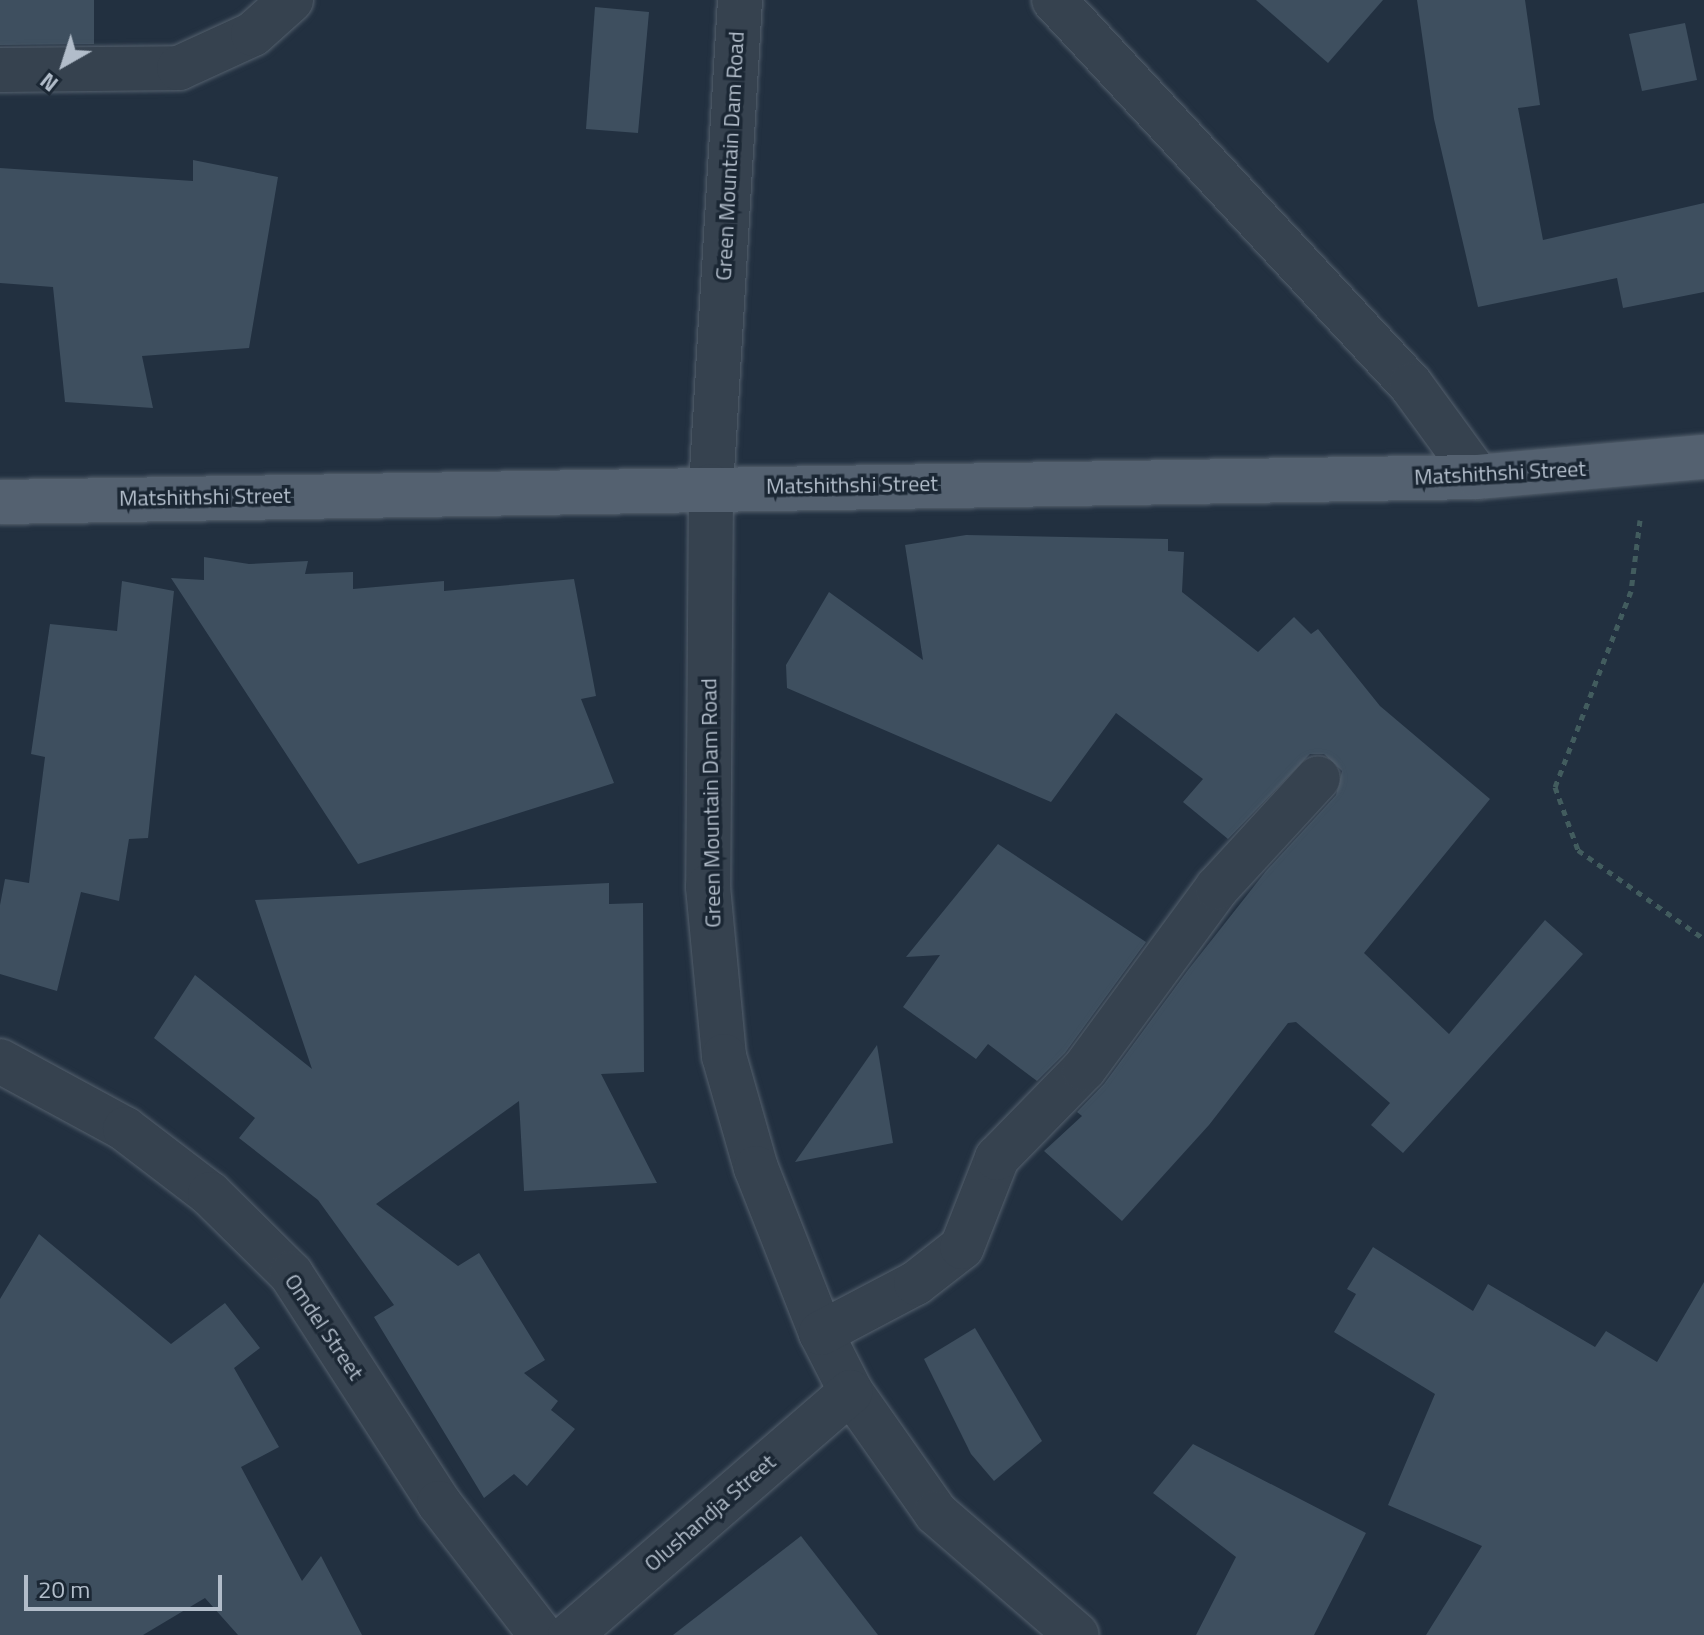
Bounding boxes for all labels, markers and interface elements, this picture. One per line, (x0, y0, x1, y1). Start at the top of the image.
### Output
north arrow (24, 24, 104, 104)
street label: Green Mountain Dam Road (710, 31, 750, 281)
text: N (32, 65, 66, 101)
street label: Matshithshi Street (1413, 455, 1587, 491)
street label: Matshithshi Street (766, 470, 938, 500)
street label: Matshithshi Street (119, 482, 291, 512)
street label: Green Mountain Dam Road (696, 678, 726, 928)
street label: Omdel Street (279, 1269, 369, 1385)
street label: Olushandja Street (639, 1449, 781, 1577)
scale bar (28, 1559, 226, 1609)
text: 20 m (38, 1571, 90, 1607)

